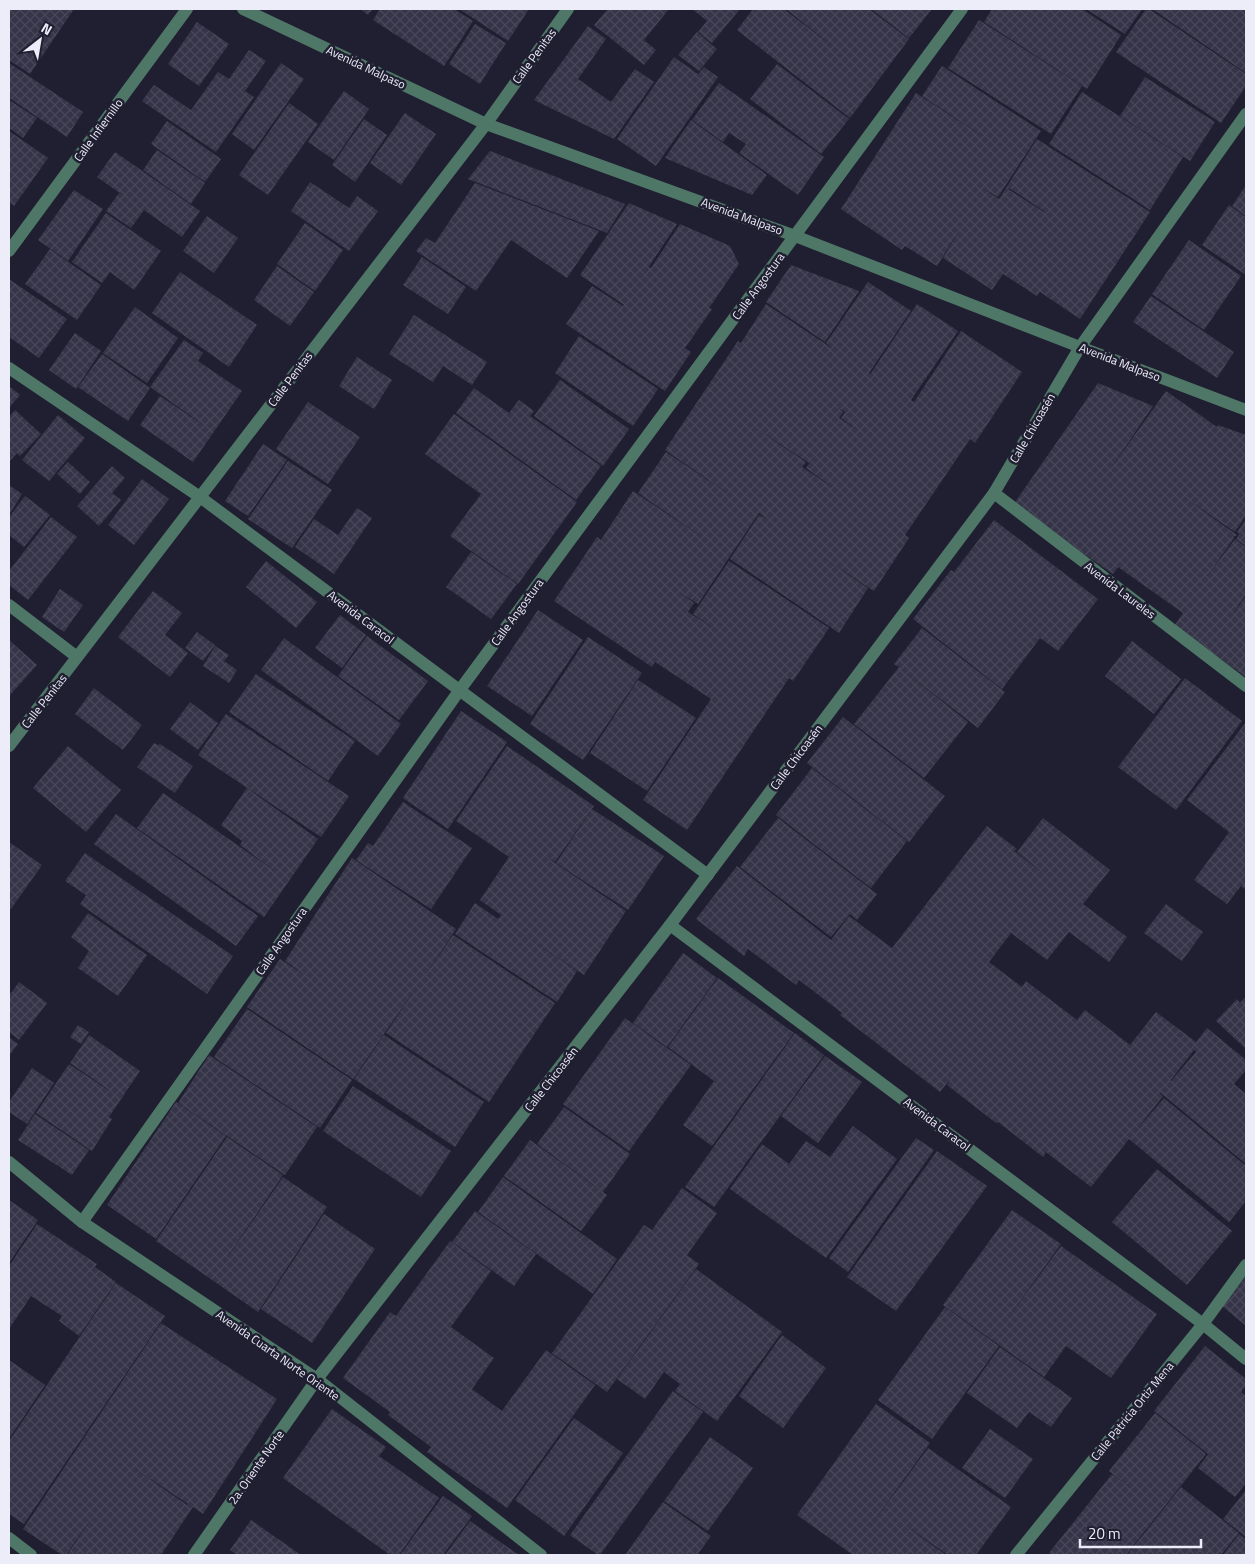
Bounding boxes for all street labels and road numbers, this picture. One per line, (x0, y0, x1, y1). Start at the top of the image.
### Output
street label: Calle Penitas (507, 24, 561, 88)
street label: Avenida Malpaso (323, 40, 409, 94)
street label: Calle Infiernillo (69, 95, 127, 165)
street label: Avenida Malpaso (698, 192, 786, 240)
street label: Calle Angostura (727, 248, 789, 324)
street label: Avenida Malpaso (1077, 338, 1163, 386)
street label: Calle Penitas (263, 347, 317, 411)
street label: Calle Chicoasén (1004, 389, 1060, 467)
street label: Avenida Laureles (1080, 557, 1160, 624)
street label: Calle Angostura (486, 574, 548, 650)
street label: Avenida Caracol (323, 585, 399, 649)
street label: Calle Penitas (17, 669, 72, 732)
street label: Calle Chicoasén (765, 720, 827, 794)
street label: Calle Angostura (250, 903, 312, 979)
street label: Calle Chicoasén (520, 1042, 582, 1116)
street label: Avenida Caracol (899, 1092, 975, 1156)
street label: Avenida Cuarta Norte Oriente (212, 1305, 344, 1405)
street label: Calle Patricia Ortiz Mena (1086, 1357, 1178, 1465)
street label: 2a. Oriente Norte (223, 1426, 289, 1508)

